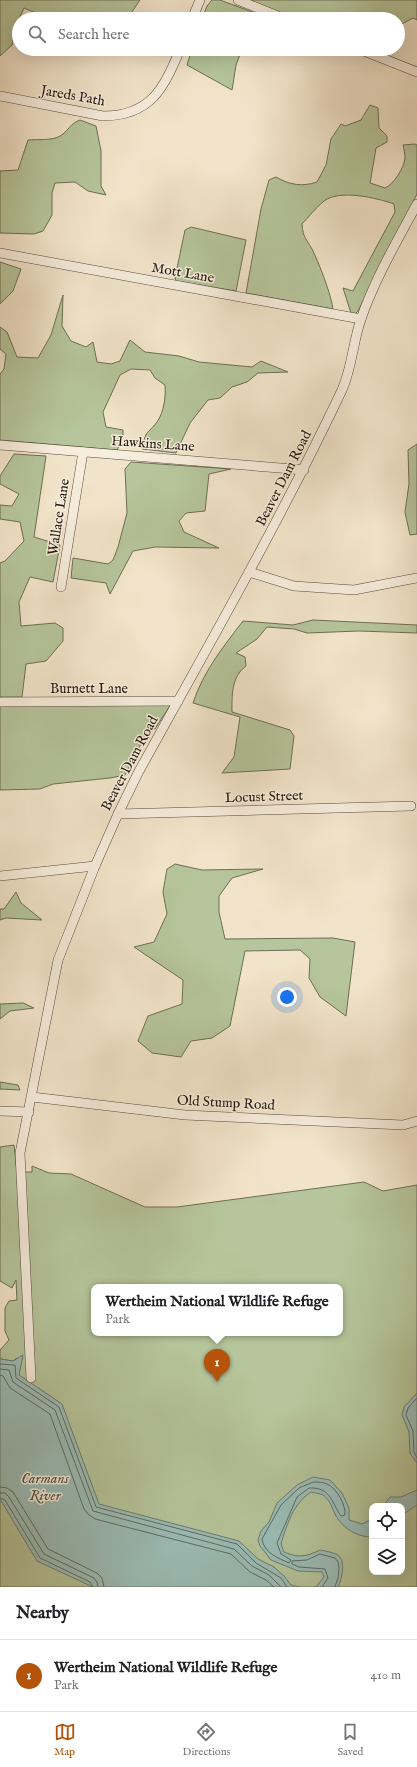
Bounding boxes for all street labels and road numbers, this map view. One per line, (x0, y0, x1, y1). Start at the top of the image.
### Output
street label: Jareds Path (37, 81, 107, 111)
street label: Mott Lane (150, 259, 216, 287)
street label: Beaver Dam Road (252, 427, 316, 529)
street label: Hawkins Lane (111, 432, 196, 456)
street label: Wallace Lane (44, 477, 74, 557)
street label: Burnett Lane (50, 680, 129, 698)
street label: Beaver Dam Road (97, 712, 163, 814)
street label: Locust Street (225, 787, 304, 807)
street label: Old Stump Road (176, 1091, 276, 1115)

